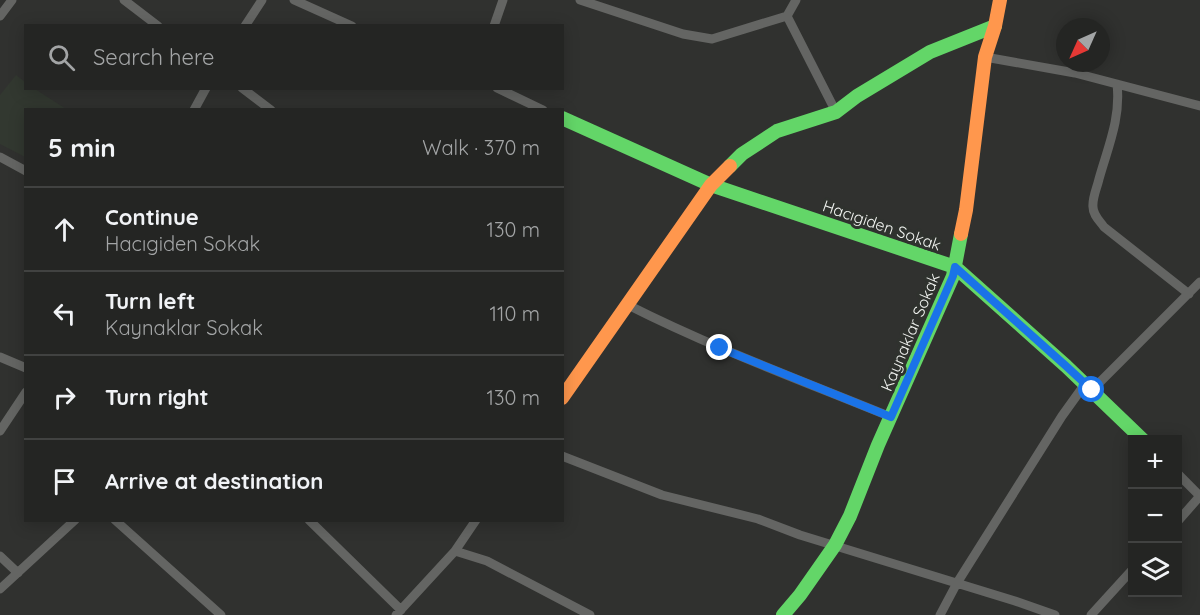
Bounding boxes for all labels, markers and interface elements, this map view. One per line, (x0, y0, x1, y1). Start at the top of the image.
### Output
north arrow (1056, 18, 1110, 72)
search box (24, 24, 564, 90)
icon: search (45, 41, 78, 74)
text: Search here (93, 43, 214, 71)
text: 5 min (48, 131, 116, 164)
text: Walk · 370 m (422, 135, 540, 160)
street label: Hacıgiden Sokak (820, 195, 944, 255)
text: Continue (105, 203, 199, 231)
icon: ahead (48, 213, 81, 246)
text: 130 m (487, 217, 540, 242)
text: Hacıgiden Sokak (105, 231, 260, 256)
street label: Kaynaklar Sokak (876, 270, 944, 394)
text: Turn left (105, 287, 195, 315)
icon: left (48, 297, 81, 330)
text: 110 m (490, 301, 540, 326)
text: Kaynaklar Sokak (105, 315, 263, 340)
route end (706, 334, 732, 360)
route start (1078, 376, 1104, 402)
icon: right (48, 381, 81, 414)
text: Turn right (105, 383, 209, 411)
text: 130 m (487, 385, 540, 410)
map controls (1128, 435, 1182, 597)
button: + (1128, 435, 1182, 489)
icon: arrive (48, 465, 81, 498)
text: Arrive at destination (105, 467, 323, 495)
button: − (1128, 489, 1182, 543)
button: layers (1128, 543, 1182, 597)

